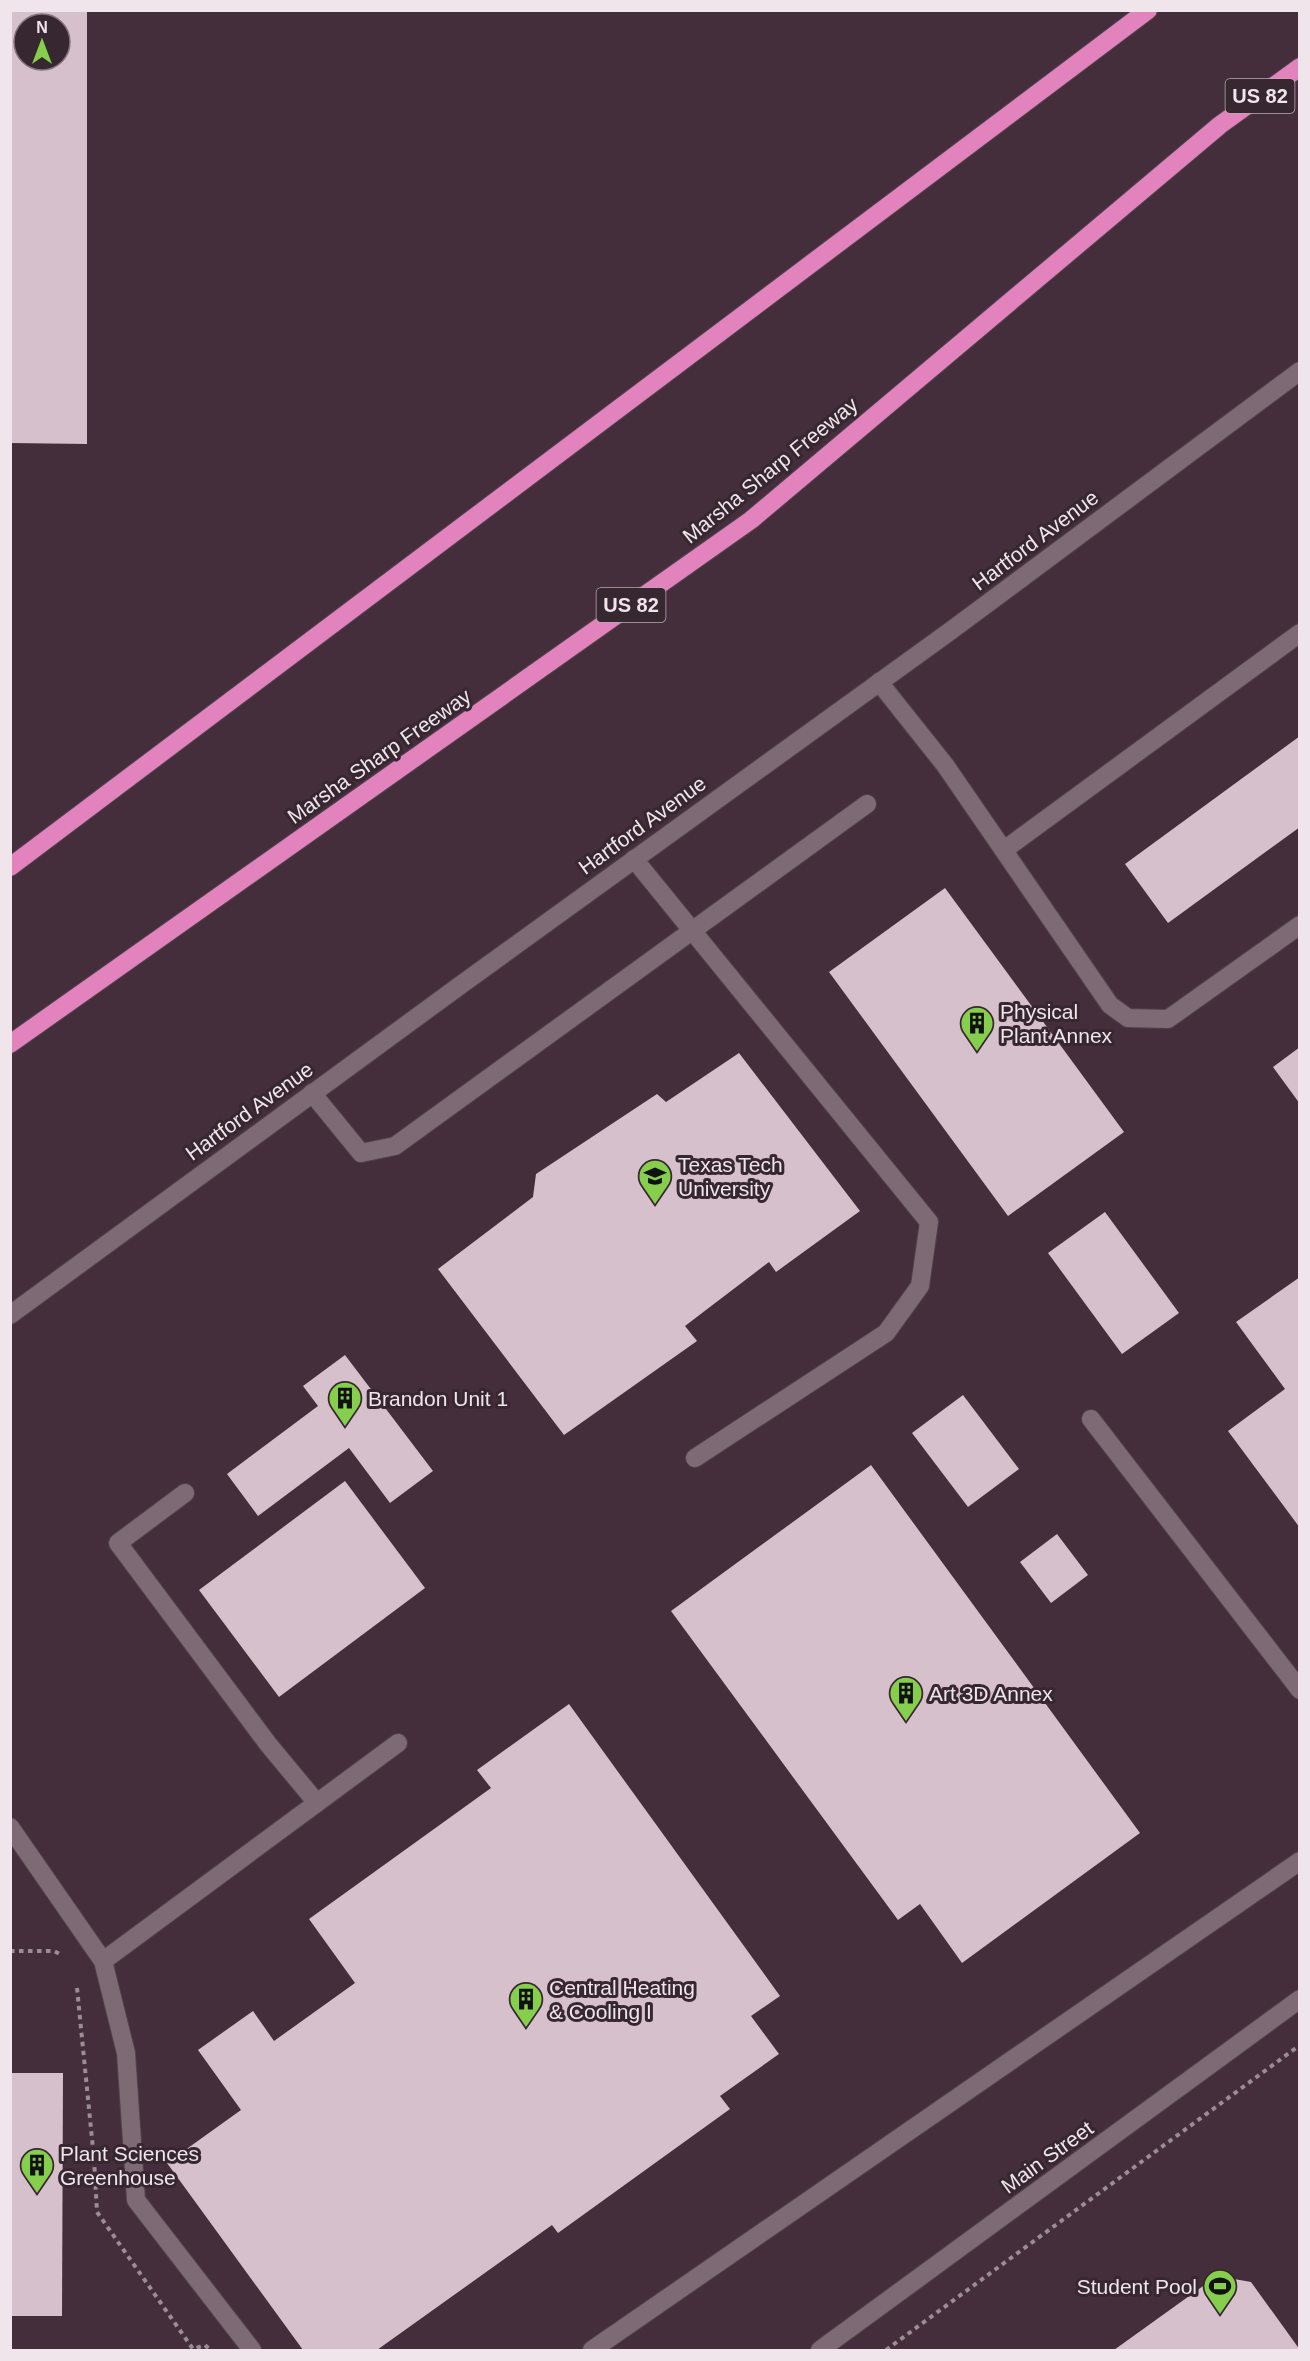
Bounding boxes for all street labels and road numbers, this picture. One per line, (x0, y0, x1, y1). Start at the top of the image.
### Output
road number: US 82 (1226, 79, 1294, 113)
street label: Marsha Sharp Freeway (678, 392, 862, 548)
street label: Hartford Avenue (968, 485, 1102, 595)
road number: US 82 (596, 588, 666, 622)
street label: Marsha Sharp Freeway (283, 684, 475, 828)
street label: Hartford Avenue (574, 771, 710, 879)
street label: Hartford Avenue (181, 1057, 317, 1165)
street label: Main Street (997, 2116, 1097, 2198)

